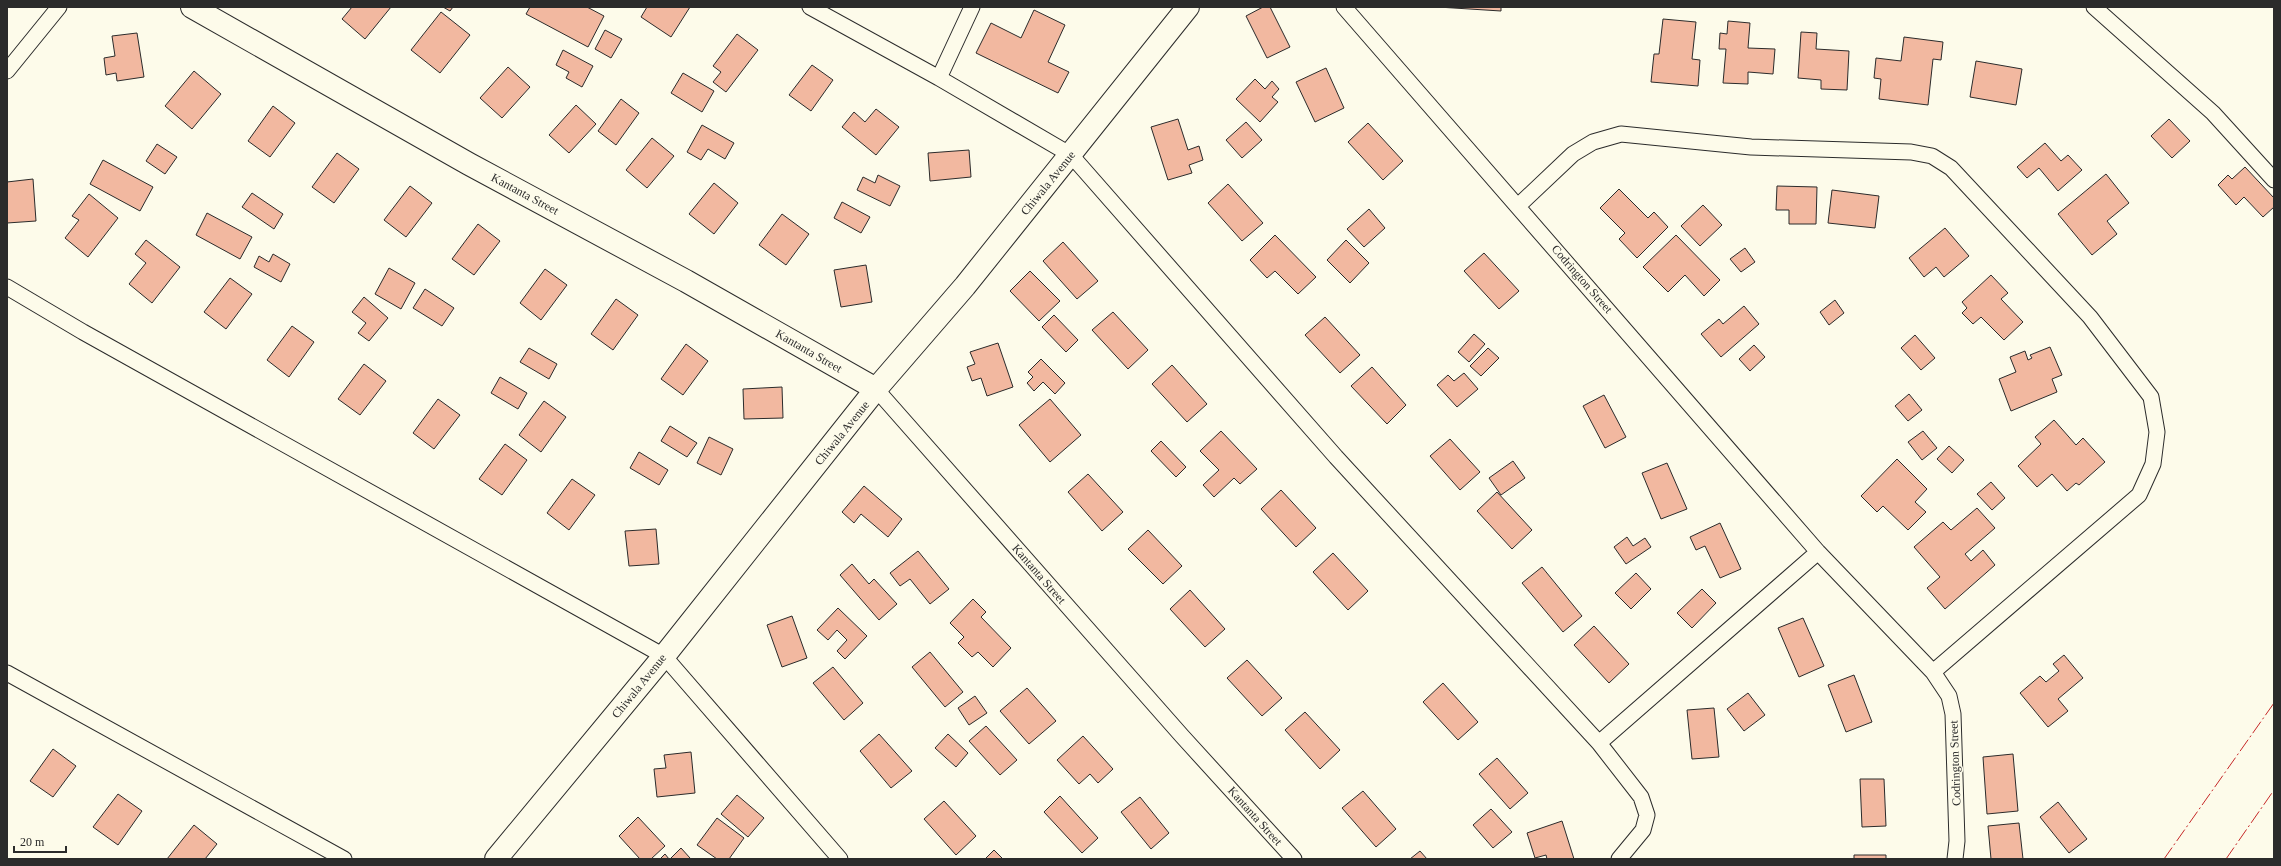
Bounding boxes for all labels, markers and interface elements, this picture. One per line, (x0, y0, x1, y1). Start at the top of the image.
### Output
street label: Chiwala Avenue (1018, 148, 1078, 218)
street label: Kantanta Street (489, 170, 562, 218)
street label: Codrington Street (1549, 242, 1616, 316)
street label: Kantanta Street (773, 326, 845, 376)
street label: Chiwala Avenue (812, 398, 872, 468)
street label: Kantanta Street (1009, 541, 1069, 607)
street label: Chiwala Avenue (609, 651, 669, 721)
street label: Codrington Street (1946, 719, 1963, 806)
street label: Kantanta Street (1225, 784, 1286, 849)
scale bar (14, 828, 66, 854)
text: 20 m (20, 835, 45, 849)

